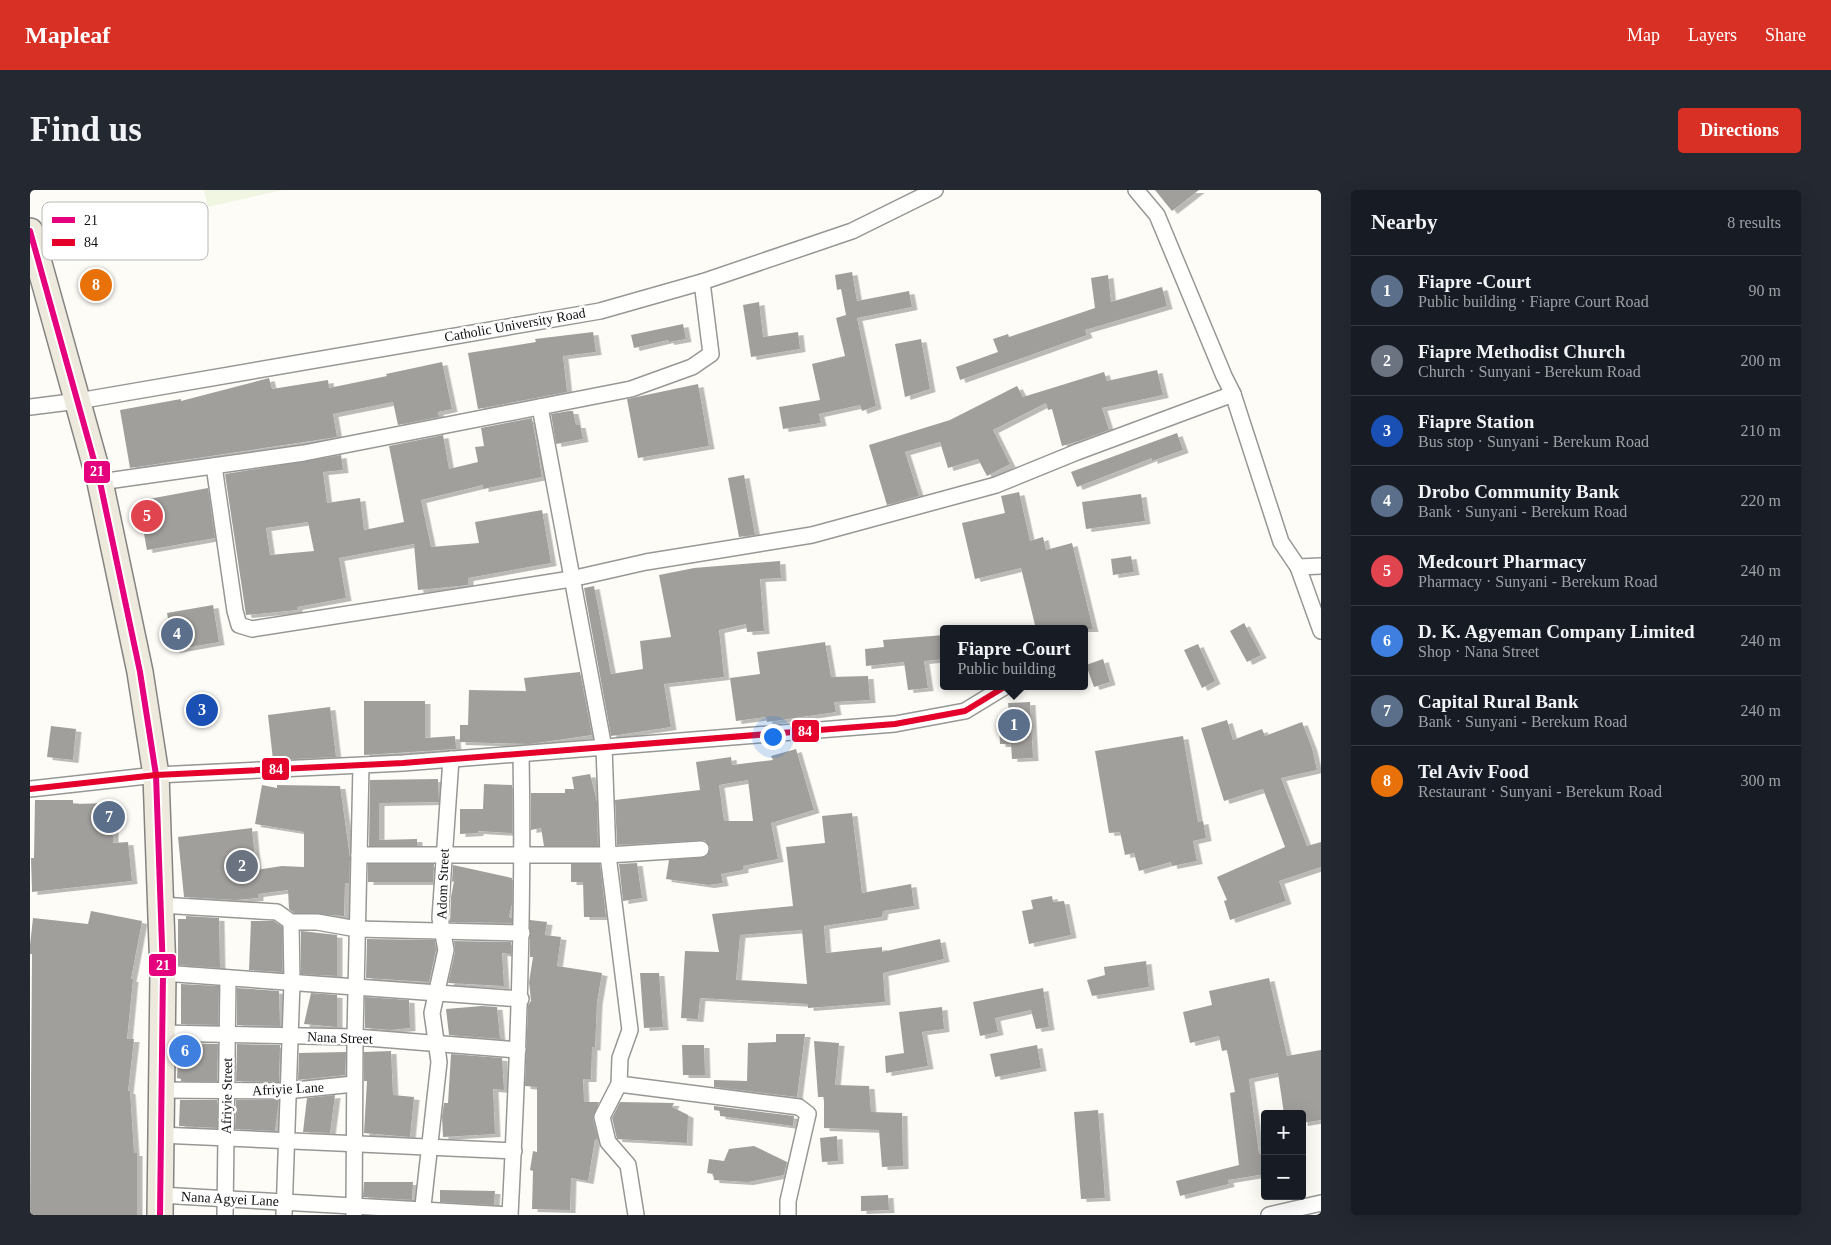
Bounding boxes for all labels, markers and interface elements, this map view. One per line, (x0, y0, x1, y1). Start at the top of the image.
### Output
text: Mapleaf (25, 22, 110, 48)
text: Map (1627, 25, 1660, 45)
text: Layers (1688, 25, 1737, 45)
text: Share (1765, 25, 1806, 45)
button: Directions (1678, 108, 1801, 153)
text: Find us (30, 110, 142, 149)
legend (42, 202, 208, 260)
text: Nearby (1371, 210, 1438, 234)
text: 21 (84, 213, 98, 228)
text: 8 results (1727, 214, 1781, 231)
text: 84 (84, 235, 98, 250)
pin: 8 (80, 266, 112, 304)
text: Fiapre -Court (1418, 271, 1531, 292)
text: 1 (1383, 282, 1391, 299)
text: 90 m (1749, 282, 1781, 299)
text: Public building · Fiapre Court Road (1418, 293, 1649, 310)
street label: Catholic University Road (443, 305, 587, 345)
text: Fiapre Methodist Church (1418, 341, 1625, 362)
text: 2 (1383, 352, 1391, 369)
text: 200 m (1741, 352, 1781, 369)
text: Church · Sunyani - Berekum Road (1418, 363, 1641, 380)
text: Fiapre Station (1418, 411, 1534, 432)
text: 3 (1383, 422, 1391, 439)
text: 210 m (1741, 422, 1781, 439)
text: Bus stop · Sunyani - Berekum Road (1418, 433, 1649, 450)
line badge: 21 (83, 460, 111, 484)
text: 21 (90, 464, 104, 479)
text: Drobo Community Bank (1418, 481, 1619, 502)
text: 4 (1383, 492, 1391, 509)
text: 220 m (1741, 492, 1781, 509)
pin: 5 (131, 497, 163, 535)
text: Bank · Sunyani - Berekum Road (1418, 503, 1627, 520)
text: Medcourt Pharmacy (1418, 551, 1586, 572)
text: 5 (1383, 562, 1391, 579)
text: 240 m (1741, 562, 1781, 579)
text: Pharmacy · Sunyani - Berekum Road (1418, 573, 1658, 590)
pin: 4 (161, 615, 193, 653)
text: D. K. Agyeman Company Limited (1418, 621, 1695, 642)
popup (940, 625, 1088, 690)
text: 6 (1383, 632, 1391, 649)
text: 240 m (1741, 632, 1781, 649)
text: Fiapre -Court (957, 638, 1071, 659)
text: Shop · Nana Street (1418, 643, 1539, 660)
text: Public building (957, 660, 1056, 677)
pin: 3 (186, 691, 218, 729)
text: Capital Rural Bank (1418, 691, 1578, 712)
text: 7 (1383, 702, 1391, 719)
text: 240 m (1741, 702, 1781, 719)
pin: 1 (998, 706, 1030, 744)
text: Bank · Sunyani - Berekum Road (1418, 713, 1627, 730)
line badge: 84 (791, 719, 820, 743)
your location (760, 724, 786, 750)
text: 84 (798, 724, 812, 739)
line badge: 84 (261, 757, 290, 781)
text: Tel Aviv Food (1418, 761, 1529, 782)
text: 84 (269, 762, 283, 777)
text: 8 (1383, 772, 1391, 789)
text: 300 m (1741, 772, 1781, 789)
text: Restaurant · Sunyani - Berekum Road (1418, 783, 1662, 800)
pin: 7 (93, 798, 125, 836)
pin: 2 (226, 847, 258, 885)
street label: Adom Street (434, 848, 452, 920)
line badge: 21 (148, 953, 177, 977)
text: 21 (156, 958, 170, 973)
street label: Nana Street (307, 1029, 373, 1047)
pin: 6 (169, 1032, 201, 1070)
street label: Afriyie Street (219, 1057, 235, 1134)
street label: Afriyie Lane (252, 1080, 324, 1098)
map controls (1261, 1110, 1306, 1200)
button: + (1261, 1110, 1306, 1155)
button: − (1261, 1155, 1306, 1200)
street label: Nana Agyei Lane (181, 1189, 279, 1209)

